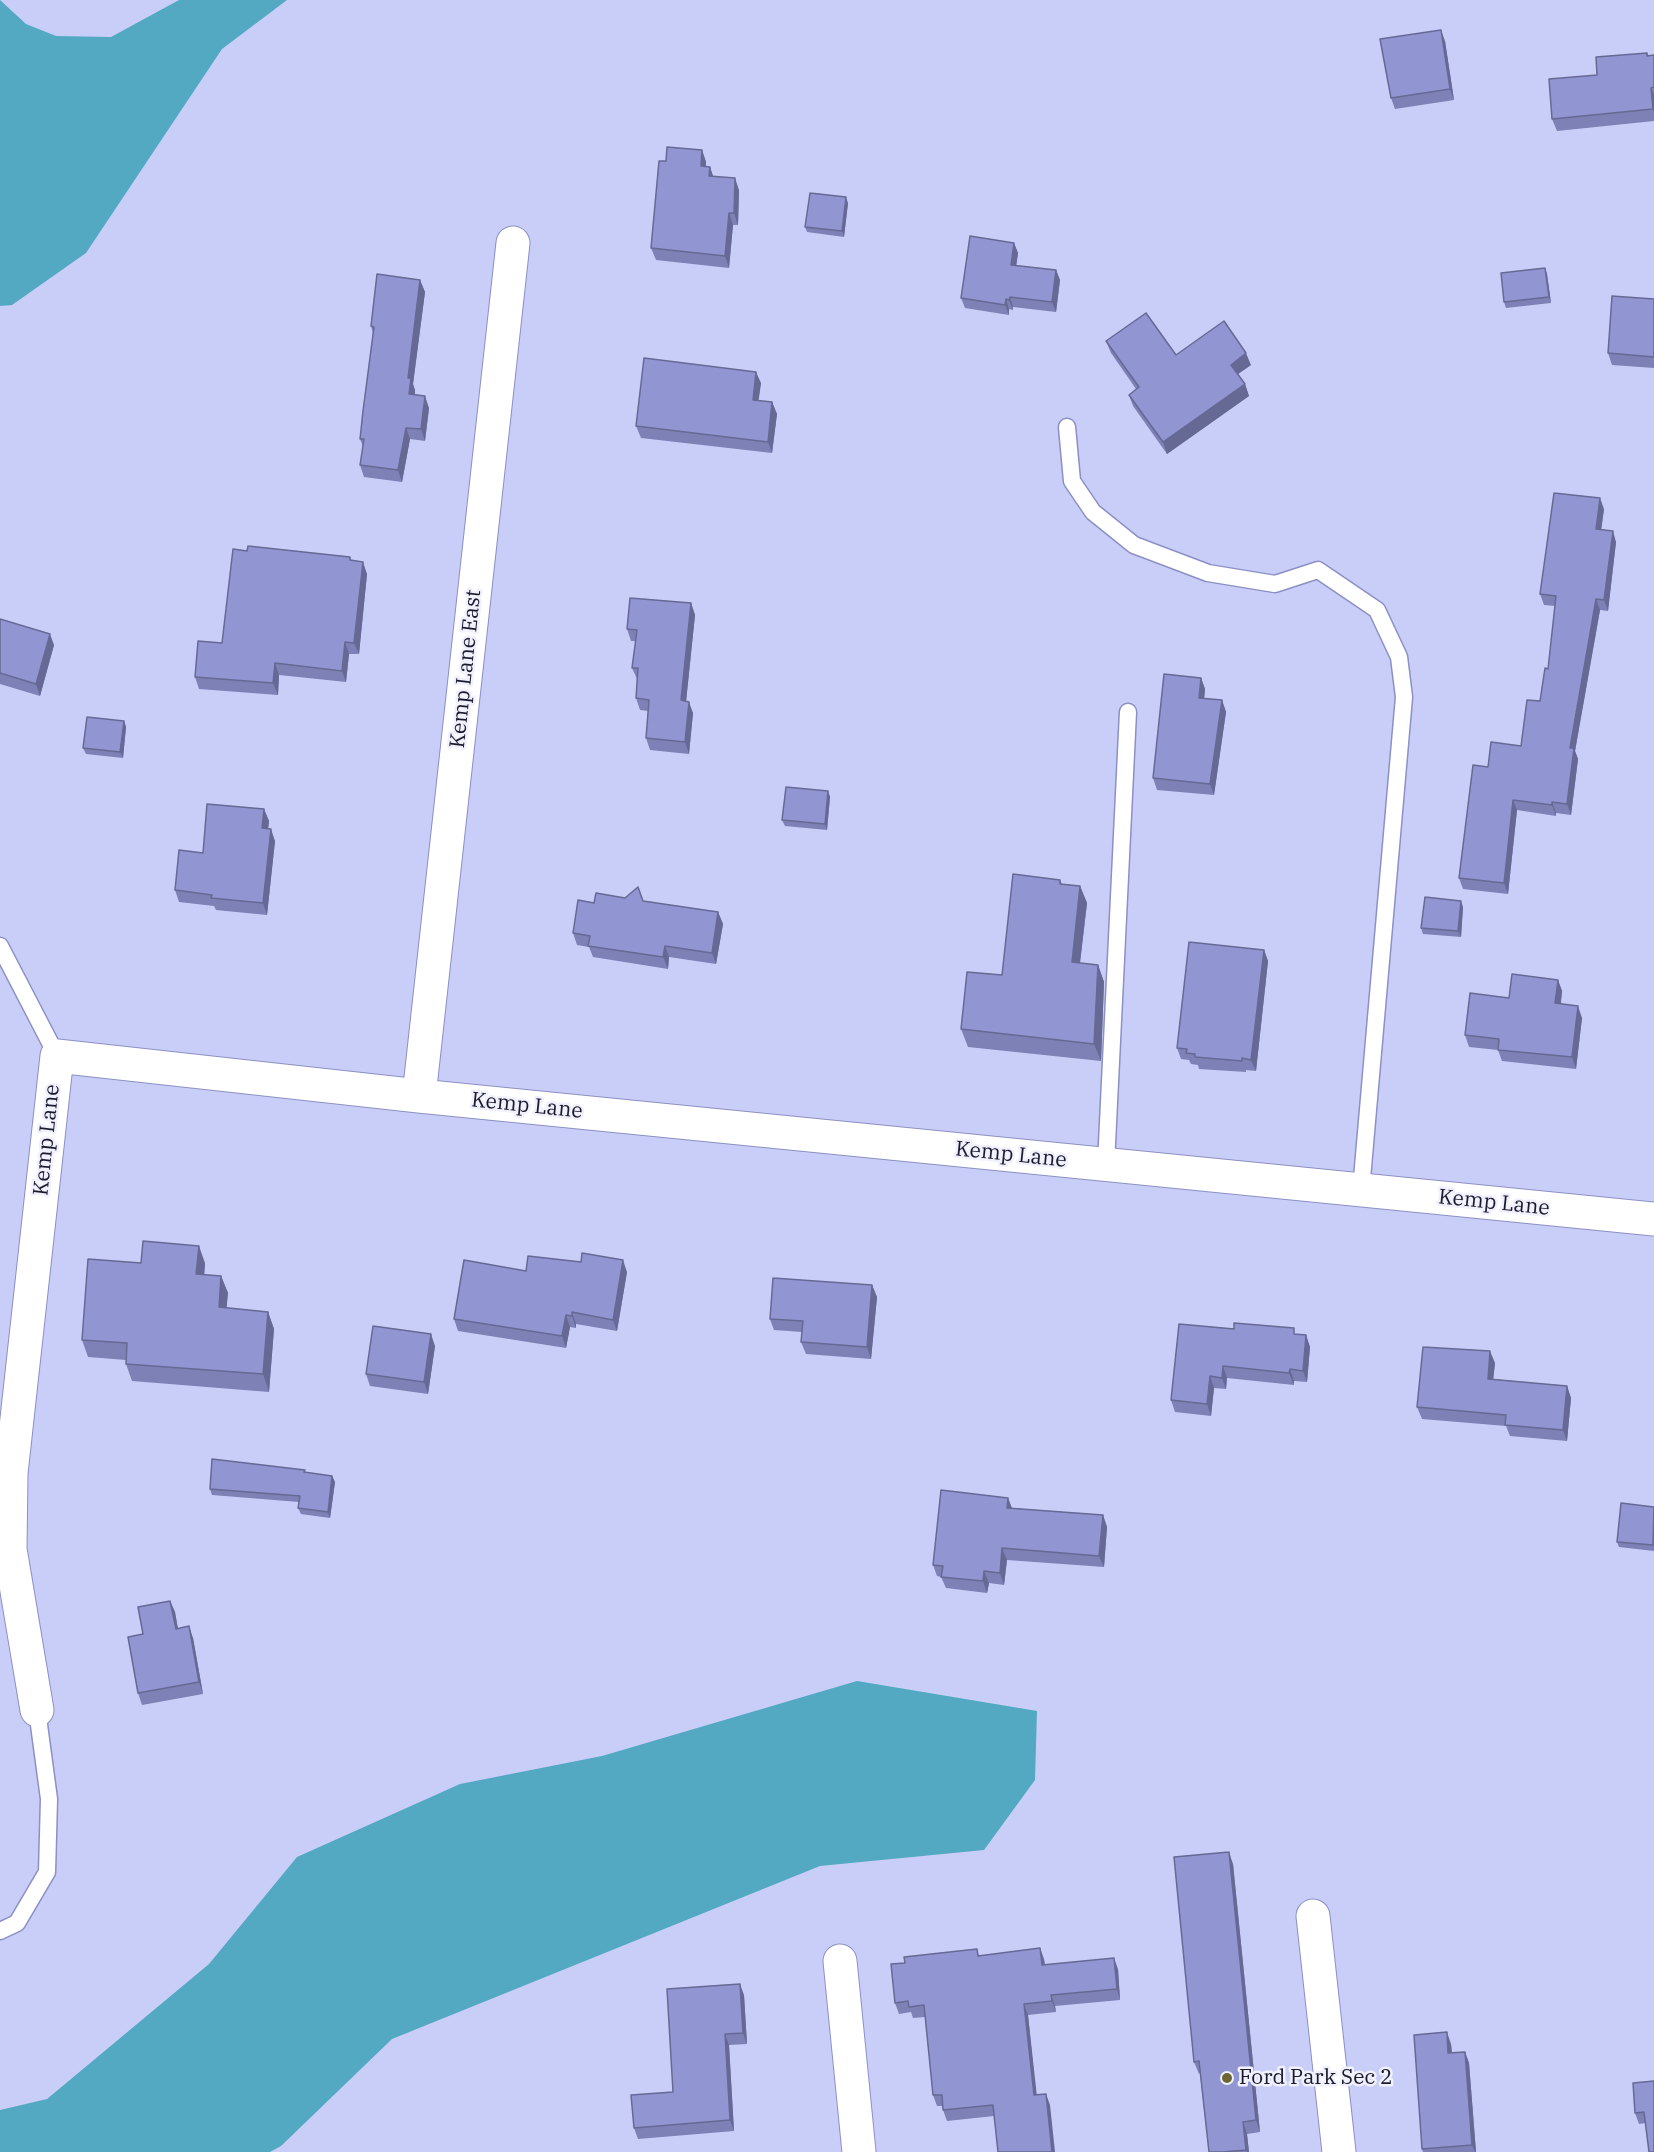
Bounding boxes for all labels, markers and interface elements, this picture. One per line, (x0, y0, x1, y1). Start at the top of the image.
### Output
street label: Kemp Lane East (445, 588, 487, 750)
street label: Kemp Lane (29, 1083, 65, 1197)
street label: Kemp Lane (470, 1088, 584, 1124)
street label: Kemp Lane (954, 1137, 1068, 1173)
street label: Kemp Lane (1437, 1185, 1551, 1221)
place label: Ford Park Sec 2 (1239, 2065, 1393, 2091)
marker: Ford Park Sec 2 (1220, 2071, 1234, 2085)

